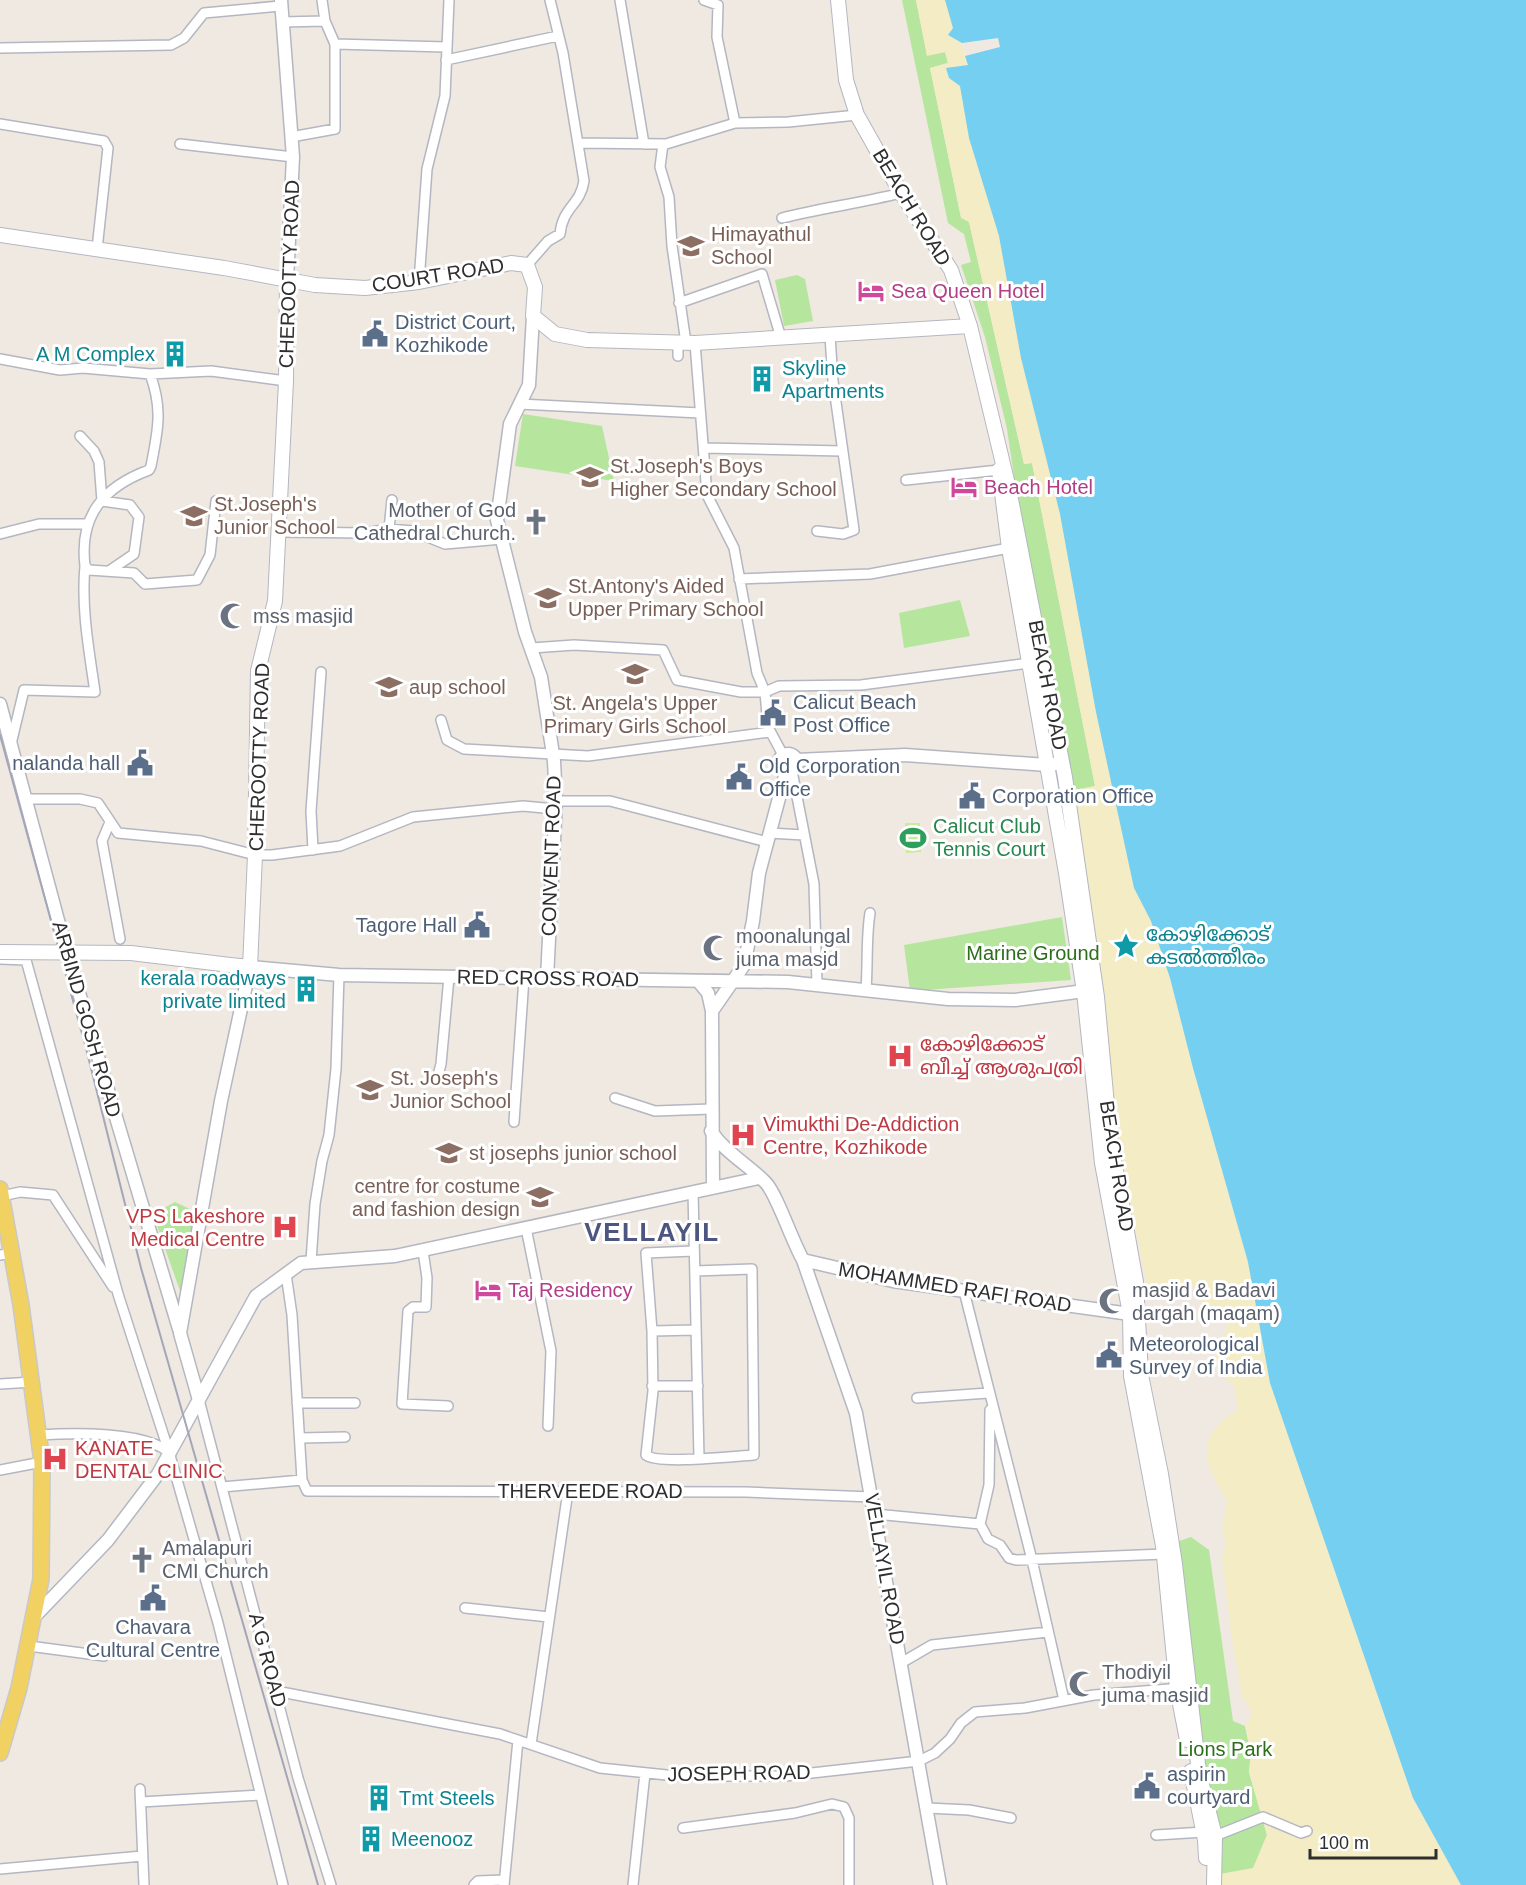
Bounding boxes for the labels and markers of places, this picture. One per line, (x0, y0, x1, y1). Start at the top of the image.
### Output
place label: Himayathul School (711, 223, 811, 268)
school or university icon: Himayathul School (676, 231, 706, 261)
hotel icon: Sea Queen Hotel (856, 276, 886, 306)
place label: Sea Queen Hotel (891, 280, 1044, 302)
place label: District Court, Kozhikode (395, 311, 516, 356)
public building icon: District Court, Kozhikode (360, 319, 390, 349)
building icon: A M Complex (160, 339, 190, 369)
place label: A M Complex (36, 343, 155, 365)
place label: Skyline Apartments (782, 357, 884, 402)
building icon: Skyline Apartments (747, 364, 777, 394)
place label: St.Joseph's Boys Higher Secondary School (610, 455, 837, 500)
school or university icon: St.Joseph's Boys Higher Secondary School (575, 462, 605, 492)
hotel icon: Beach Hotel (949, 472, 979, 502)
place label: Beach Hotel (984, 476, 1093, 498)
place label: St.Joseph's Junior School (214, 493, 335, 538)
place label: Mother of God Cathedral Church. (354, 499, 516, 544)
school or university icon: St.Joseph's Junior School (179, 501, 209, 531)
church icon: Mother of God Cathedral Church. (521, 507, 551, 537)
place label: St.Antony's Aided Upper Primary School (568, 575, 764, 620)
school or university icon: St.Antony's Aided Upper Primary School (533, 583, 563, 613)
mosque icon: mss masjid (218, 601, 248, 631)
place label: mss masjid (253, 605, 353, 627)
school or university icon: St. Angela's Upper Primary Girls School (620, 659, 650, 689)
school or university icon: aup school (374, 672, 404, 702)
place label: aup school (409, 676, 506, 698)
place label: Calicut Beach Post Office (793, 691, 916, 736)
place label: St. Angela's Upper Primary Girls School (544, 692, 726, 737)
public building icon: Calicut Beach Post Office (758, 698, 788, 728)
public building icon: nalanda hall (125, 748, 155, 778)
place label: nalanda hall (12, 752, 120, 774)
place label: Old Corporation Office (759, 755, 900, 800)
public building icon: Old Corporation Office (724, 762, 754, 792)
public building icon: Corporation Office (957, 781, 987, 811)
place label: Corporation Office (992, 785, 1154, 807)
place label: Calicut Club Tennis Court (933, 815, 1046, 860)
sports icon: Calicut Club Tennis Court (898, 823, 928, 853)
public building icon: Tagore Hall (462, 910, 492, 940)
place label: Tagore Hall (356, 914, 457, 936)
place label: കോഴിക്കോട് കടൽത്തീരം (1146, 923, 1272, 968)
place label: moonalungal juma masjd (735, 925, 851, 970)
place icon: കോഴിക്കോട് കടൽത്തീരം (1111, 931, 1141, 961)
mosque icon: moonalungal juma masjd (701, 933, 731, 963)
place label: kerala roadways private limited (140, 967, 286, 1012)
building icon: kerala roadways private limited (291, 974, 321, 1004)
place label: കോഴിക്കോട് ബീച്ച് ആശുപത്രി (920, 1033, 1083, 1080)
hospital icon: കോഴിക്കോട് ബീച്ച് ആശുപത്രി (885, 1041, 915, 1071)
place label: St. Joseph's Junior School (390, 1067, 511, 1112)
school or university icon: St. Joseph's Junior School (355, 1075, 385, 1105)
place label: Vimukthi De-Addiction Centre, Kozhikode (763, 1113, 959, 1158)
hospital icon: Vimukthi De-Addiction Centre, Kozhikode (728, 1120, 758, 1150)
school or university icon: st josephs junior school (434, 1138, 464, 1168)
place label: st josephs junior school (469, 1142, 677, 1164)
place label: centre for costume and fashion design (352, 1175, 520, 1220)
school or university icon: centre for costume and fashion design (525, 1182, 555, 1212)
place label: VPS Lakeshore Medical Centre (126, 1205, 265, 1250)
hospital icon: VPS Lakeshore Medical Centre (270, 1212, 300, 1242)
hotel icon: Taj Residency (473, 1275, 503, 1305)
place label: Taj Residency (508, 1279, 633, 1301)
place label: masjid & Badavi dargah (maqam) (1132, 1279, 1280, 1324)
mosque icon: masjid & Badavi dargah (maqam) (1097, 1286, 1127, 1316)
place label: Meteorological Survey of India (1129, 1333, 1263, 1378)
public building icon: Meteorological Survey of India (1094, 1340, 1124, 1370)
place label: KANATE DENTAL CLINIC (75, 1437, 223, 1482)
hospital icon: KANATE DENTAL CLINIC (40, 1444, 70, 1474)
place label: Amalapuri CMI Church (162, 1537, 269, 1582)
church icon: Amalapuri CMI Church (127, 1545, 157, 1575)
public building icon: Chavara Cultural Centre (138, 1583, 168, 1613)
place label: Chavara Cultural Centre (86, 1616, 220, 1661)
place label: Thodiyil juma masjid (1101, 1661, 1209, 1706)
mosque icon: Thodiyil juma masjid (1067, 1669, 1097, 1699)
place label: aspirin courtyard (1167, 1763, 1250, 1808)
public building icon: aspirin courtyard (1132, 1771, 1162, 1801)
building icon: Tmt Steels (364, 1783, 394, 1813)
place label: Tmt Steels (399, 1787, 495, 1809)
building icon: Meenooz (356, 1824, 386, 1854)
place label: Meenooz (391, 1828, 473, 1850)

